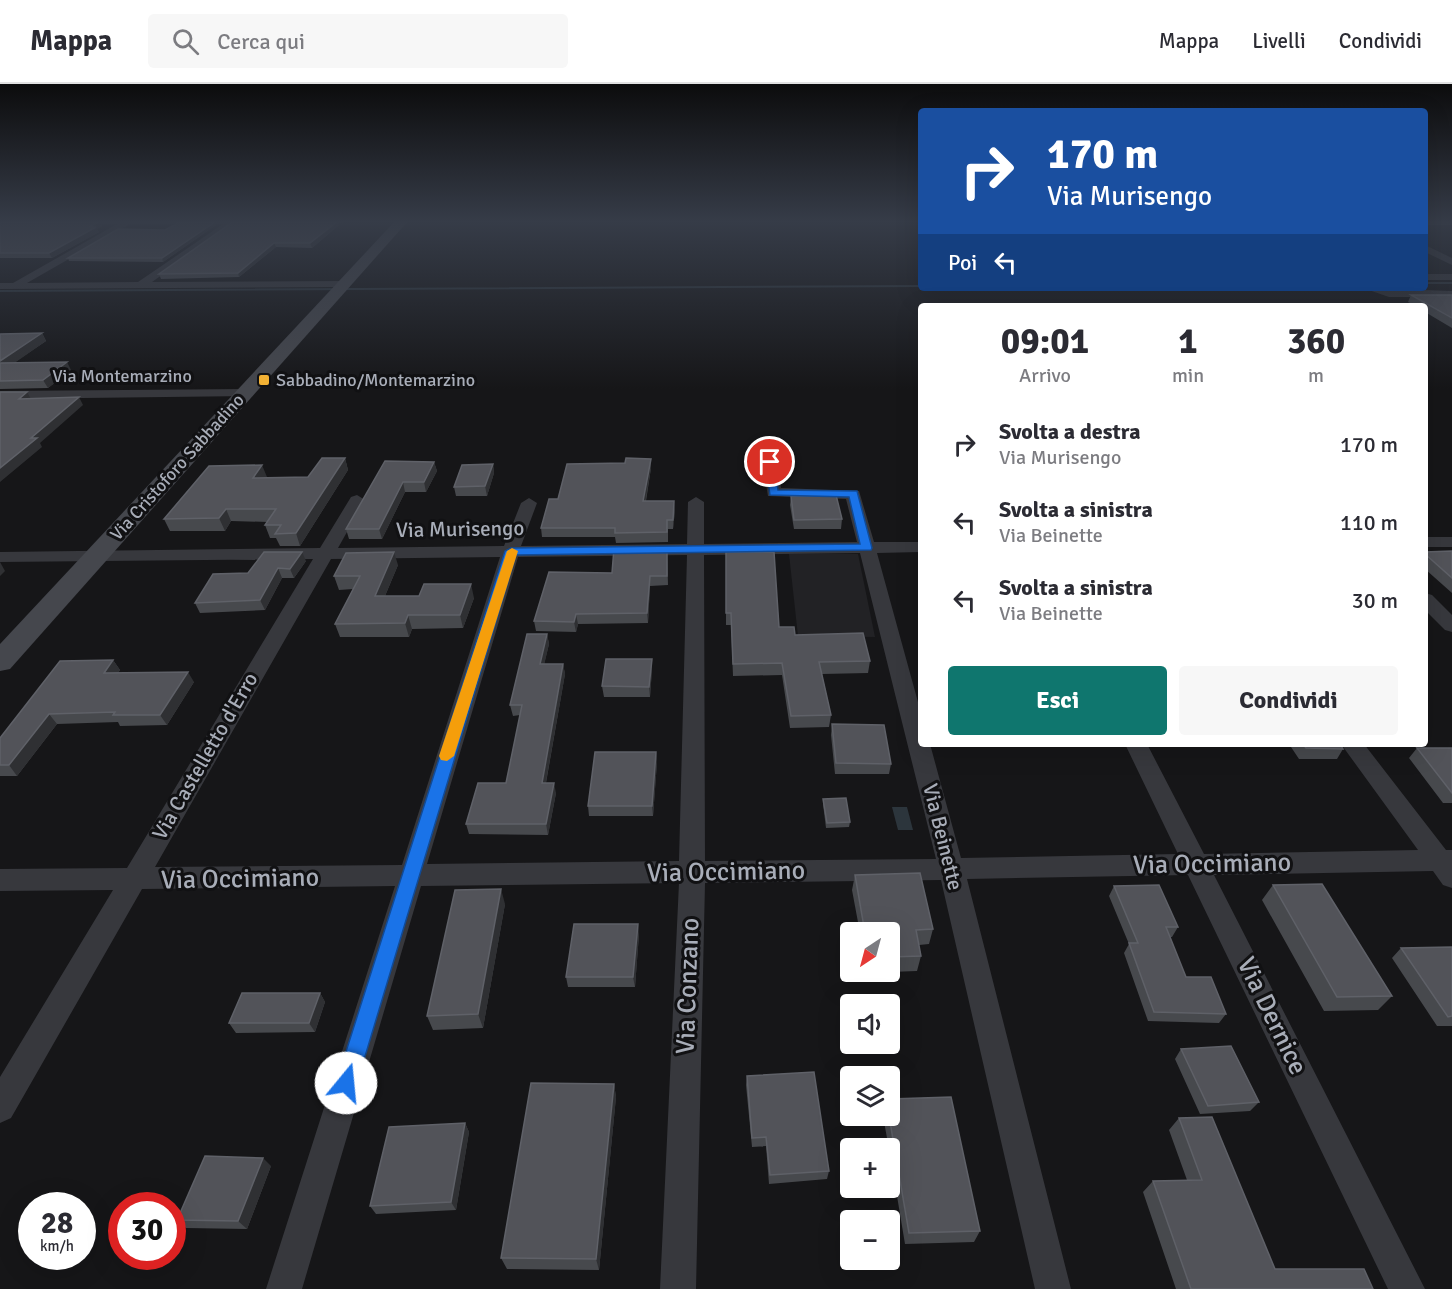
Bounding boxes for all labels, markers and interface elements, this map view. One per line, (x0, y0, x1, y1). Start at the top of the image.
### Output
search box (148, 14, 568, 68)
text: Mappa (30, 24, 112, 58)
icon: search (169, 25, 202, 58)
text: Cerca qui (217, 28, 305, 55)
text: Mappa (1159, 28, 1219, 54)
text: Livelli (1252, 28, 1306, 54)
text: Condividi (1339, 28, 1422, 54)
text: 170 m (1047, 129, 1158, 180)
icon: right (948, 132, 1026, 210)
text: Via Murisengo (1047, 180, 1212, 213)
icon: left (989, 246, 1022, 279)
text: Poi (948, 249, 977, 276)
text: 09:01 (1001, 319, 1089, 364)
text: 1 (1178, 319, 1198, 364)
text: 360 (1287, 319, 1345, 364)
text: Arrivo (1019, 363, 1071, 388)
text: min (1172, 363, 1204, 388)
text: m (1308, 363, 1324, 388)
street label: Via Montemarzino (52, 365, 192, 387)
place label: Sabbadino/Montemarzino (276, 369, 475, 391)
marker: Sabbadino/Montemarzino (257, 373, 271, 387)
street label: Via Cristoforo Sabbadino (105, 389, 249, 545)
text: Svolta a destra (999, 418, 1140, 445)
icon: right (948, 428, 981, 461)
text: 170 m (1340, 431, 1398, 458)
pin (744, 436, 795, 487)
icon: arrive (753, 445, 786, 478)
text: Via Murisengo (999, 445, 1121, 470)
text: Svolta a sinistra (999, 496, 1153, 523)
icon: left (948, 506, 981, 539)
text: 110 m (1340, 509, 1398, 536)
street label: Via Murisengo (396, 515, 524, 543)
text: Via Beinette (999, 523, 1103, 548)
text: Svolta a sinistra (999, 574, 1153, 601)
icon: left (948, 584, 981, 617)
text: 30 m (1352, 587, 1398, 614)
text: Via Beinette (999, 601, 1103, 626)
button: Esci (948, 666, 1167, 735)
button: Condividi (1179, 666, 1398, 735)
street label: Via Castelletto d'Erro (147, 668, 263, 844)
street label: Via Beinette (917, 781, 969, 893)
street label: Via Occimiano (1133, 847, 1291, 881)
street label: Via Occimiano (647, 855, 805, 889)
street label: Via Occimiano (161, 862, 319, 896)
street label: Via Conzano (670, 917, 706, 1055)
north arrow (840, 922, 900, 982)
map controls (840, 922, 900, 1270)
street label: Via Dernice (1230, 952, 1314, 1080)
button: sound (840, 994, 900, 1054)
position arrow (314, 1051, 378, 1115)
button: layers (840, 1066, 900, 1126)
button: + (840, 1138, 900, 1198)
speed limit sign: 30 (108, 1192, 186, 1270)
text: 28 (41, 1205, 73, 1242)
button: − (840, 1210, 900, 1270)
text: km/h (40, 1237, 74, 1255)

